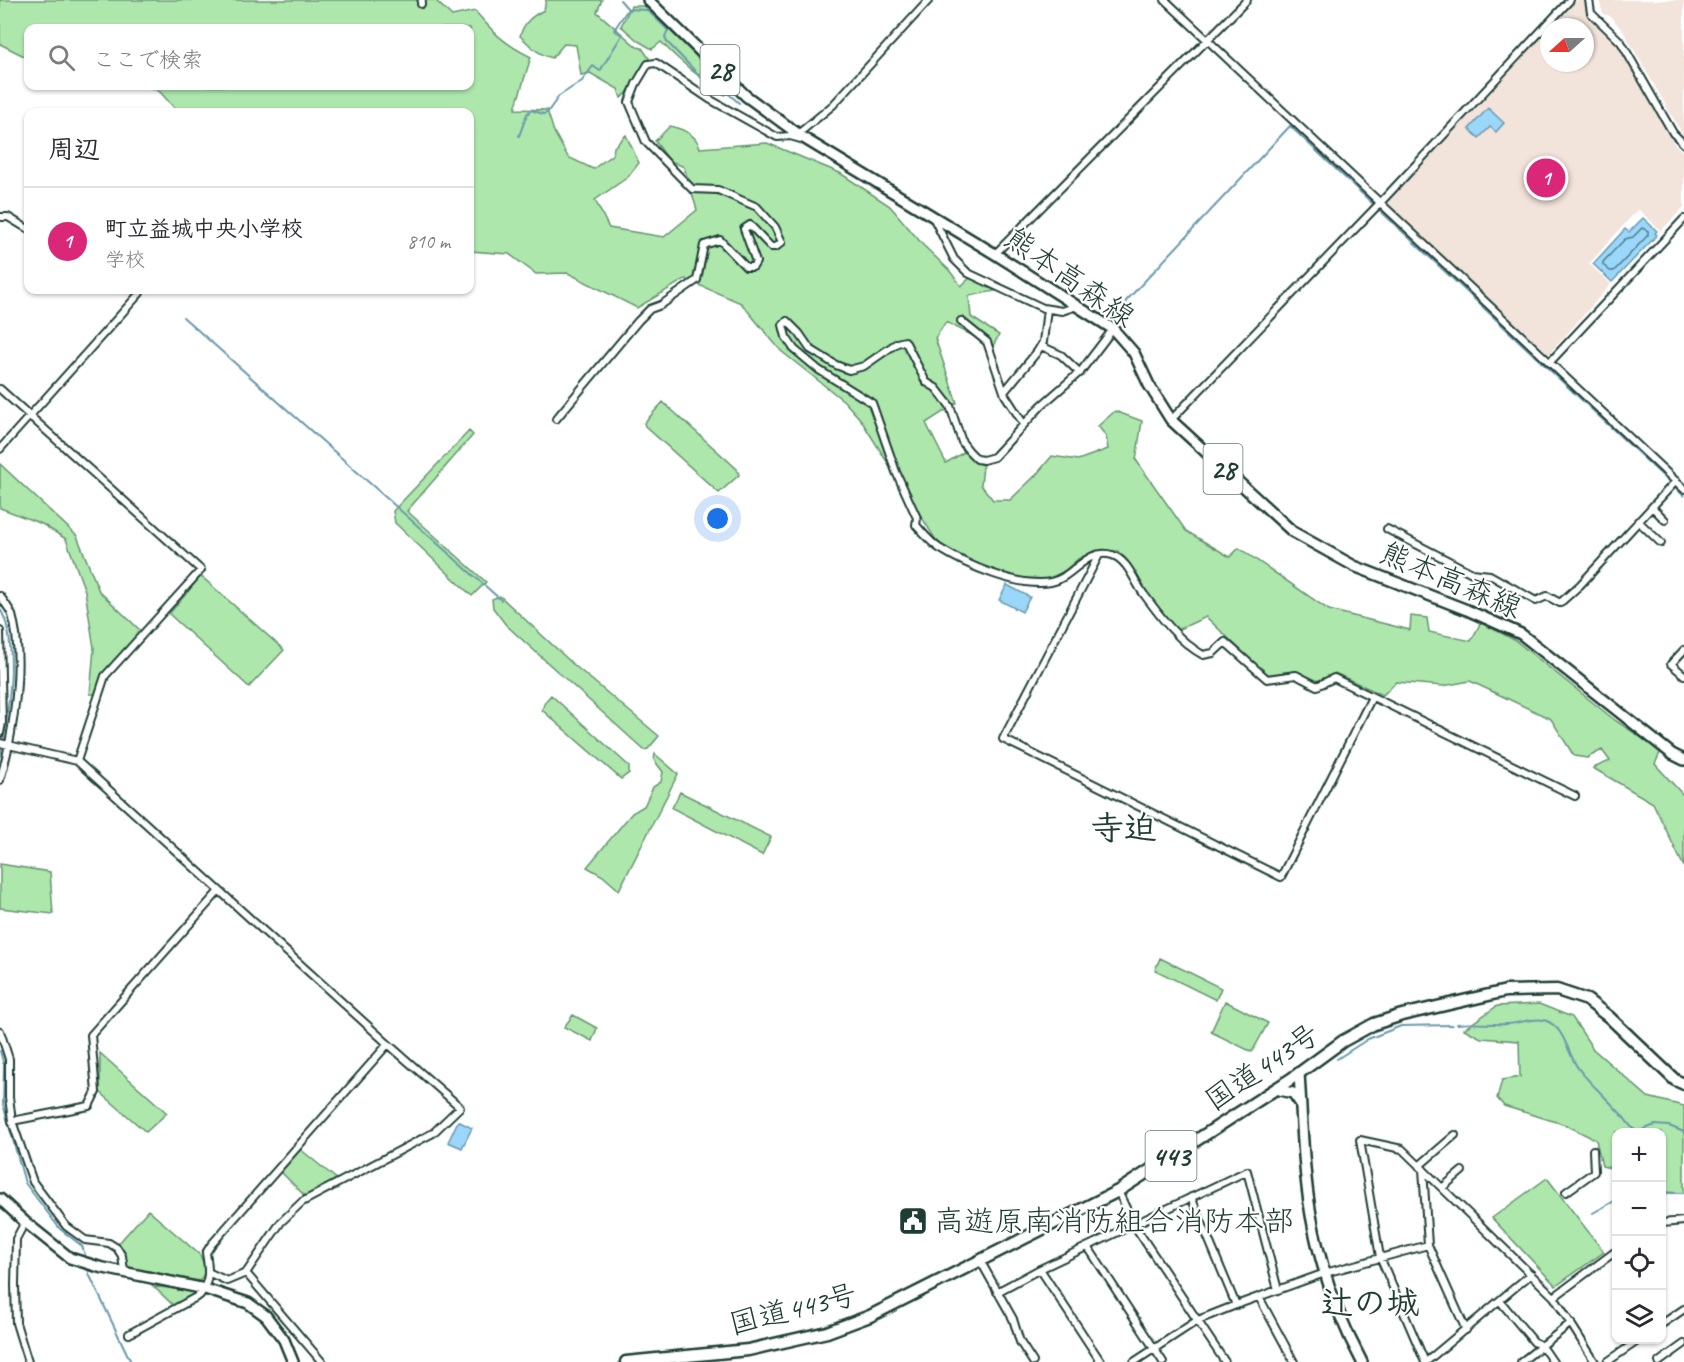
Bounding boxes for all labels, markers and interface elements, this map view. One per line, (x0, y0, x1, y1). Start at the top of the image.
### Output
north arrow (1540, 18, 1594, 72)
search box (24, 24, 474, 90)
icon: search (45, 41, 78, 74)
road number: 28 (700, 45, 740, 95)
text: ここで検索 (93, 46, 203, 74)
text: 周辺 (48, 133, 100, 166)
pin: 1 (1526, 156, 1566, 201)
text: 町立益城中央小学校 (105, 215, 303, 243)
street label: 熊本高森線 (998, 218, 1142, 336)
text: 1 (63, 229, 72, 254)
text: 810 m (407, 229, 450, 254)
text: 学校 (105, 247, 145, 272)
road number: 28 (1204, 444, 1242, 494)
your location (703, 504, 732, 533)
street label: 熊本高森線 (1375, 533, 1527, 627)
district label: 寺迫 (1091, 807, 1157, 849)
street label: 国道443号 (1197, 1015, 1327, 1119)
map controls (1612, 1128, 1666, 1344)
button: + (1612, 1128, 1666, 1182)
road number: 443 (1146, 1131, 1196, 1181)
button: − (1612, 1182, 1666, 1236)
place label: 高遊原南消防組合消防本部 (934, 1202, 1294, 1240)
public building icon: 高遊原南消防組合消防本部 (897, 1205, 929, 1237)
button: locate (1612, 1236, 1666, 1290)
street label: 国道443号 (725, 1275, 861, 1343)
district label: 辻の城 (1321, 1282, 1420, 1324)
button: layers (1612, 1290, 1666, 1344)

